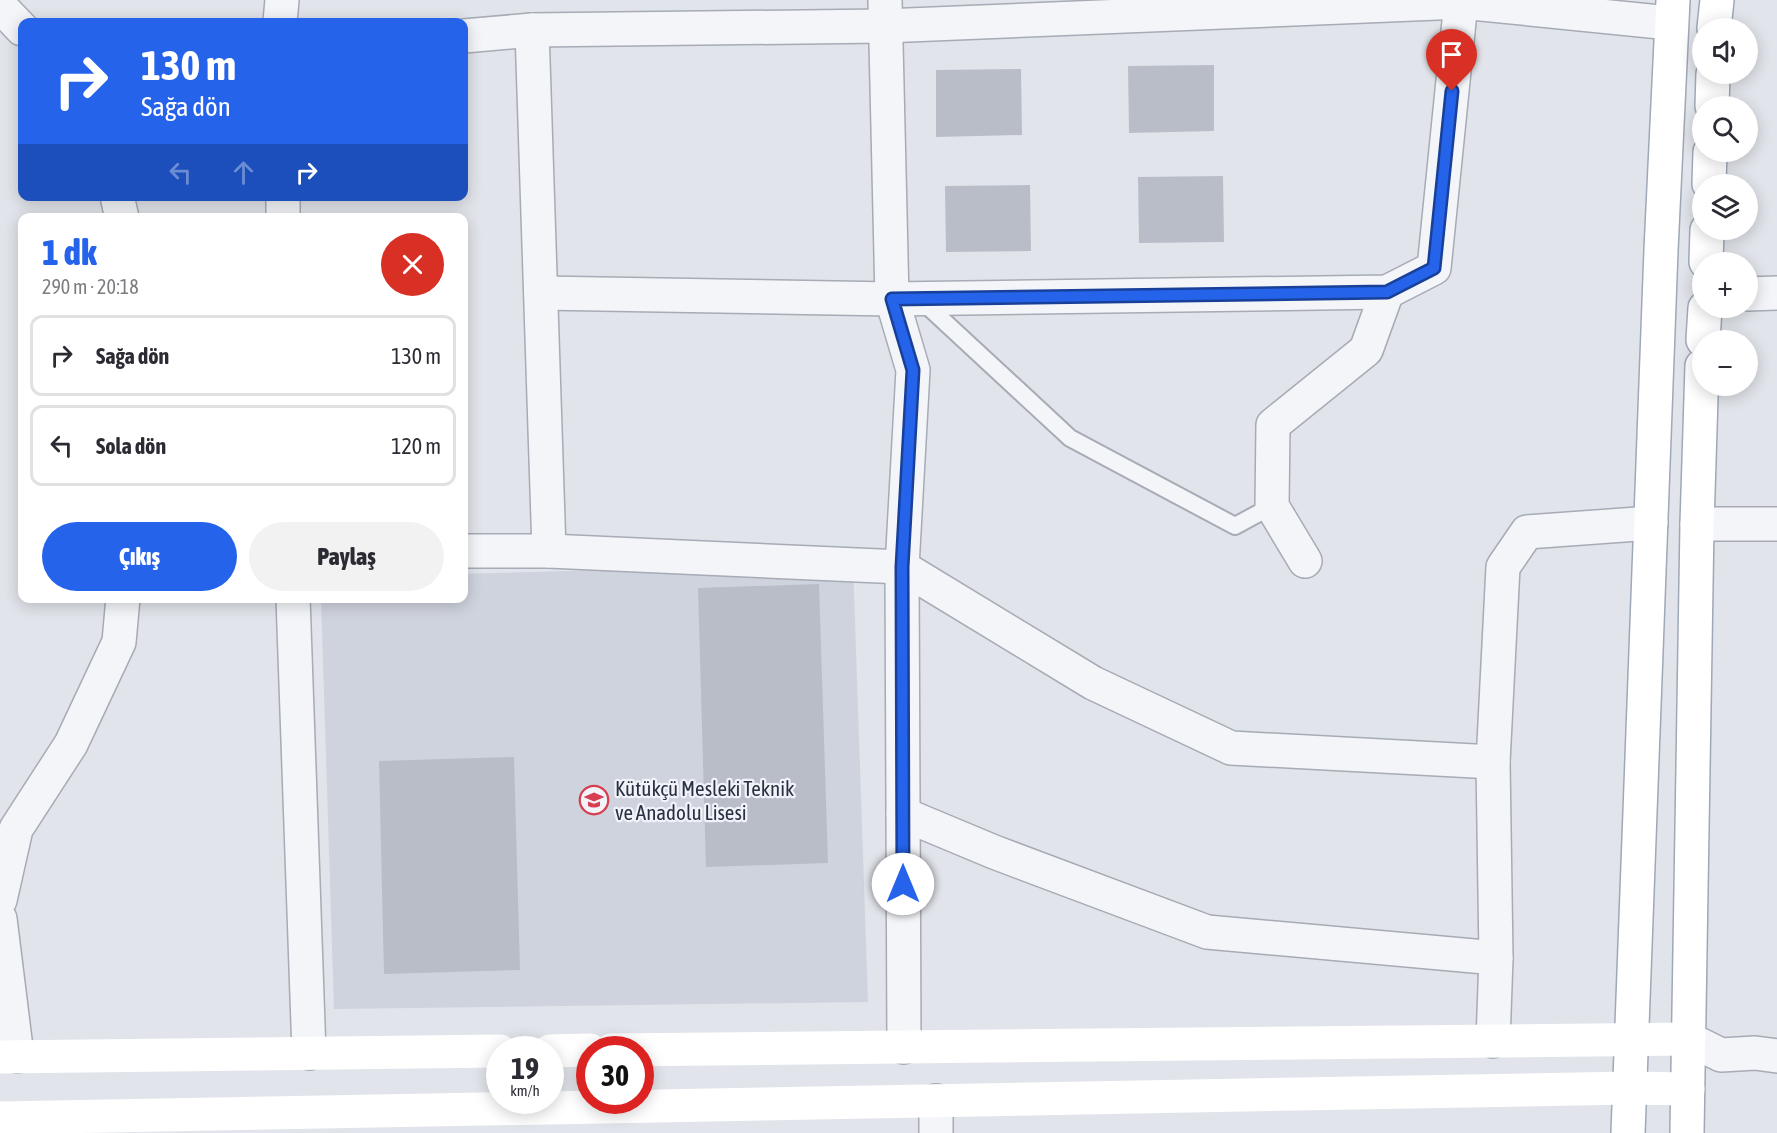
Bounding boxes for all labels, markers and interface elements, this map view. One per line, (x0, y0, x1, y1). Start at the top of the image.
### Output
map controls (1692, 18, 1758, 396)
button: sound (1692, 18, 1758, 84)
pin (1426, 29, 1477, 91)
icon: arrive (1435, 38, 1468, 71)
text: 130 m (141, 41, 236, 89)
icon: right (42, 42, 120, 120)
text: Sağa dön (141, 91, 231, 122)
button: search (1692, 96, 1758, 162)
icon: left (164, 156, 197, 189)
icon: ahead (227, 156, 260, 189)
icon: right (290, 156, 323, 189)
button: layers (1692, 174, 1758, 240)
text: 1 dk (42, 231, 97, 273)
button: close (381, 233, 444, 296)
button: + (1692, 252, 1758, 318)
text: 290 m · 20:18 (42, 275, 139, 298)
button: − (1692, 330, 1758, 396)
icon: right (45, 339, 78, 372)
text: Sağa dön (96, 343, 169, 369)
text: 130 m (391, 343, 441, 369)
icon: left (45, 429, 78, 462)
text: Sola dön (96, 433, 166, 459)
text: 120 m (391, 433, 441, 459)
button: Çıkış (42, 522, 237, 591)
button: Paylaş (249, 522, 444, 591)
place label: Kütükçü Mesleki Teknik ve Anadolu Lisesi (615, 776, 794, 824)
school or university icon: Kütükçü Mesleki Teknik ve Anadolu Lisesi (578, 784, 610, 816)
position arrow (871, 852, 935, 916)
speed limit sign: 30 (576, 1036, 654, 1114)
text: 19 (511, 1051, 539, 1085)
text: km/h (510, 1082, 540, 1099)

